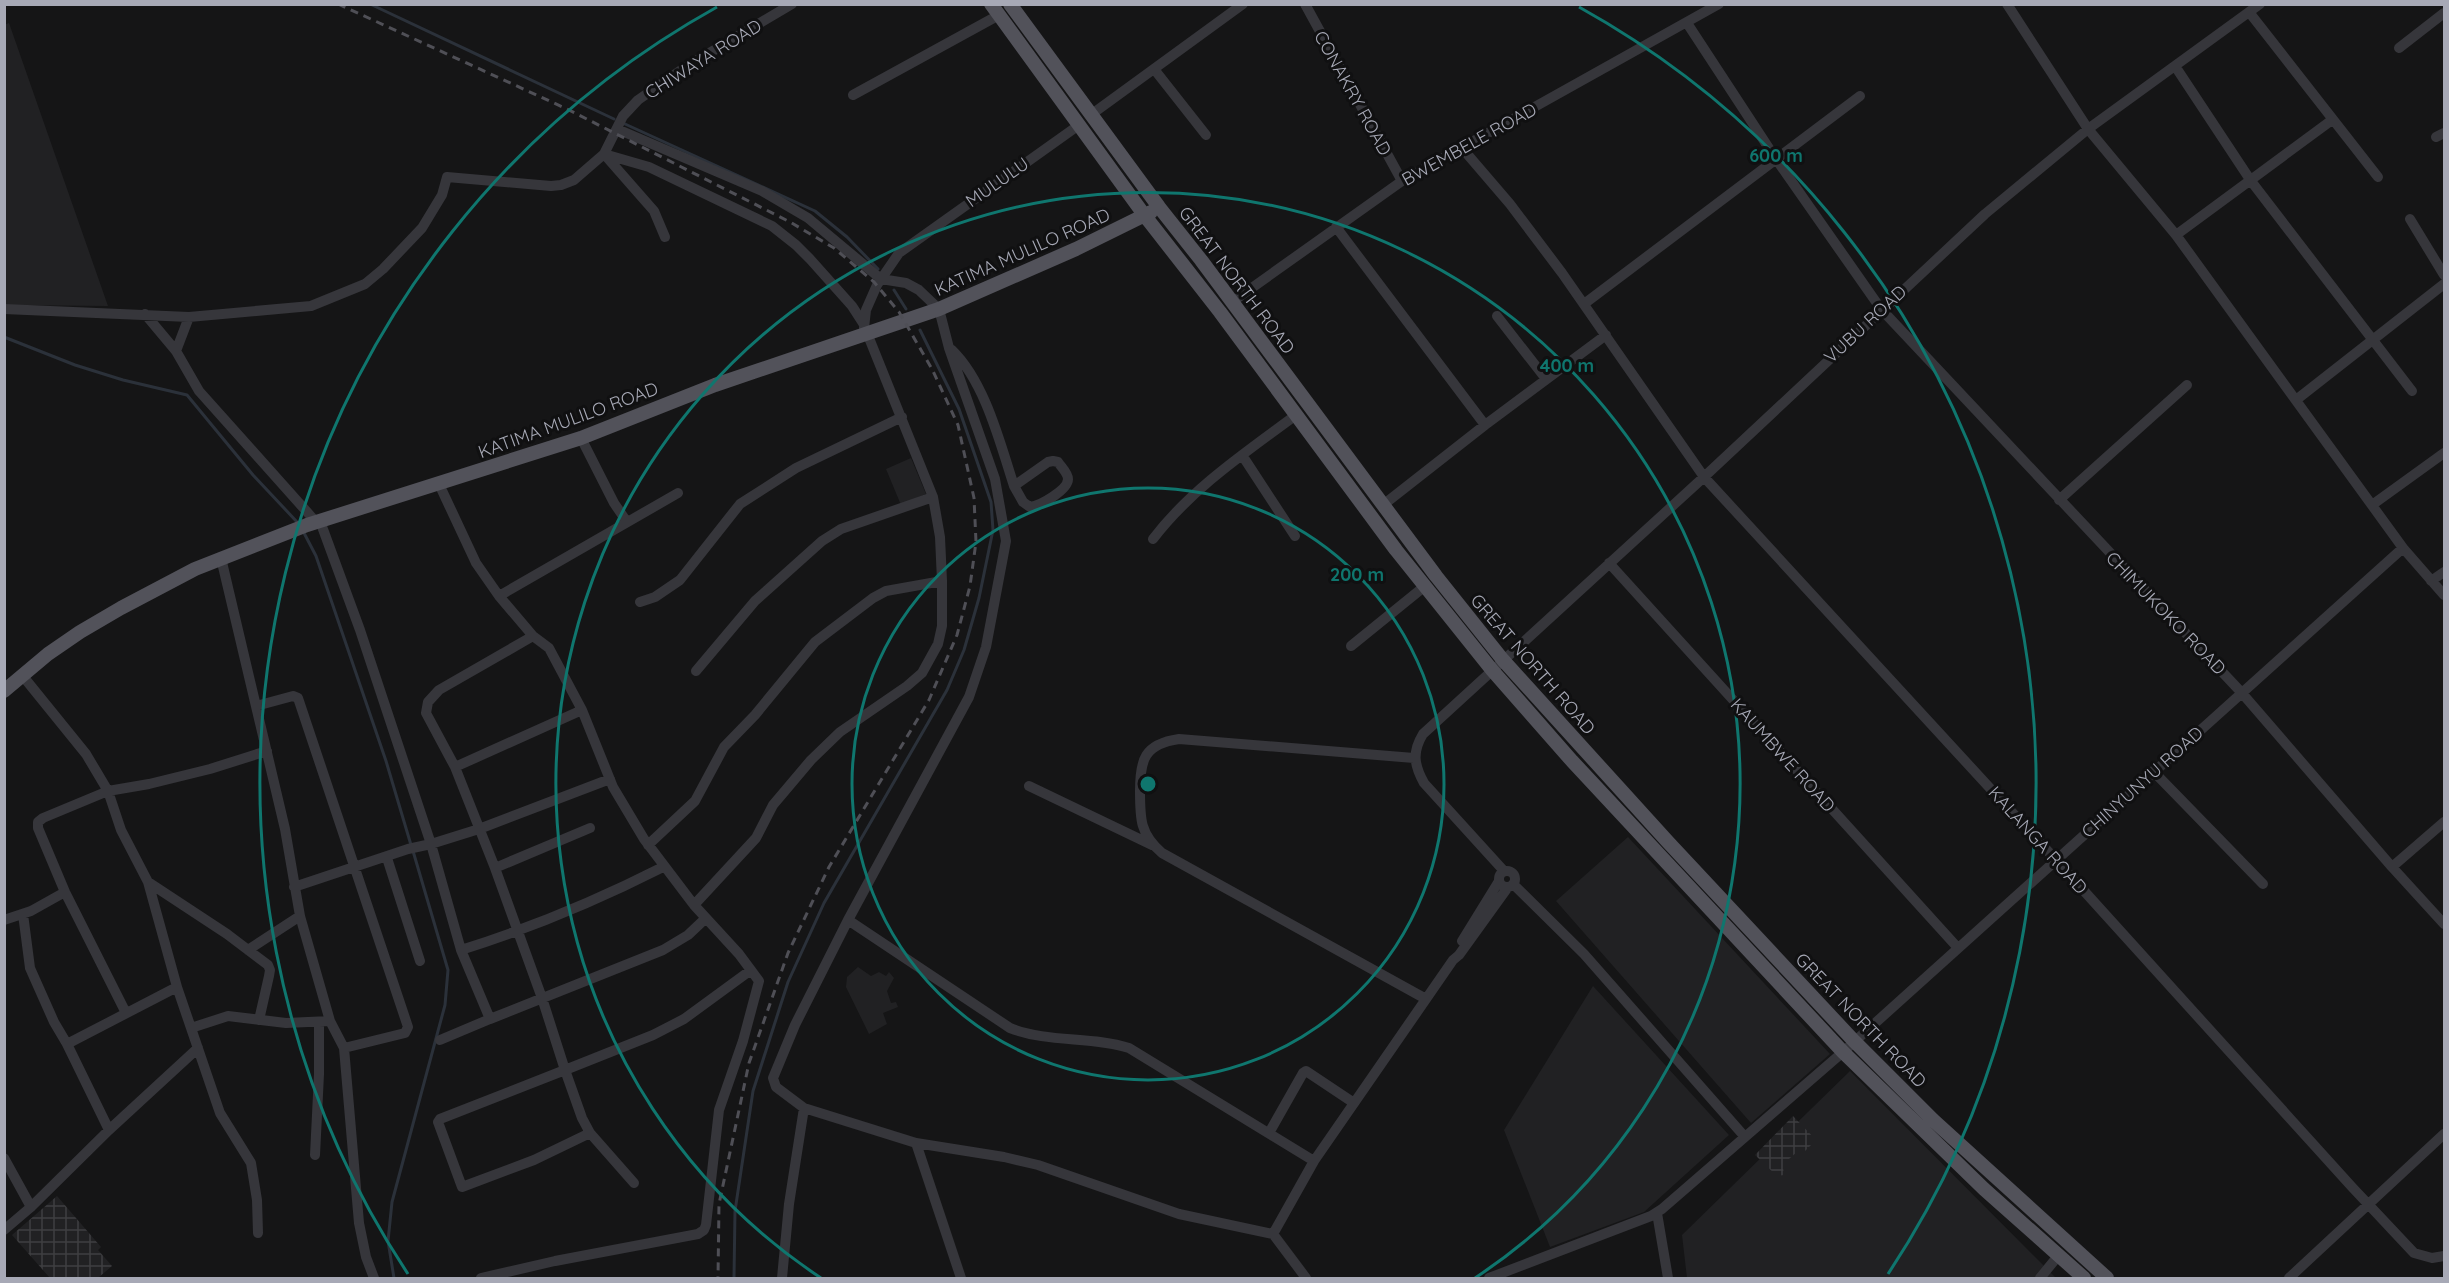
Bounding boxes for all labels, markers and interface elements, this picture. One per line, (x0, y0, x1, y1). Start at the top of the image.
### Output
street label: CHIWAYA ROAD (640, 14, 766, 104)
street label: CONAKRY ROAD (1309, 27, 1397, 160)
street label: BWEMBELE ROAD (1397, 97, 1541, 191)
text: 600 m (1749, 144, 1803, 167)
street label: MULULU (961, 152, 1033, 212)
street label: GREAT NORTH ROAD (1174, 202, 1300, 358)
street label: KATIMA MULILO ROAD (931, 203, 1113, 301)
street label: VUBU ROAD (1819, 280, 1911, 368)
text: 400 m (1540, 354, 1594, 377)
street label: KATIMA MULILO ROAD (475, 377, 661, 463)
street label: CHIMUKOKO ROAD (2101, 546, 2231, 680)
text: 200 m (1330, 563, 1384, 586)
street label: GREAT NORTH ROAD (1466, 589, 1600, 739)
street label: KAUMBWE ROAD (1726, 693, 1840, 817)
street label: CHINYUNYU ROAD (2076, 721, 2208, 843)
centre of rings (1138, 774, 1158, 794)
street label: KALANGA ROAD (1983, 781, 2093, 899)
street label: GREAT NORTH ROAD (1791, 948, 1931, 1092)

